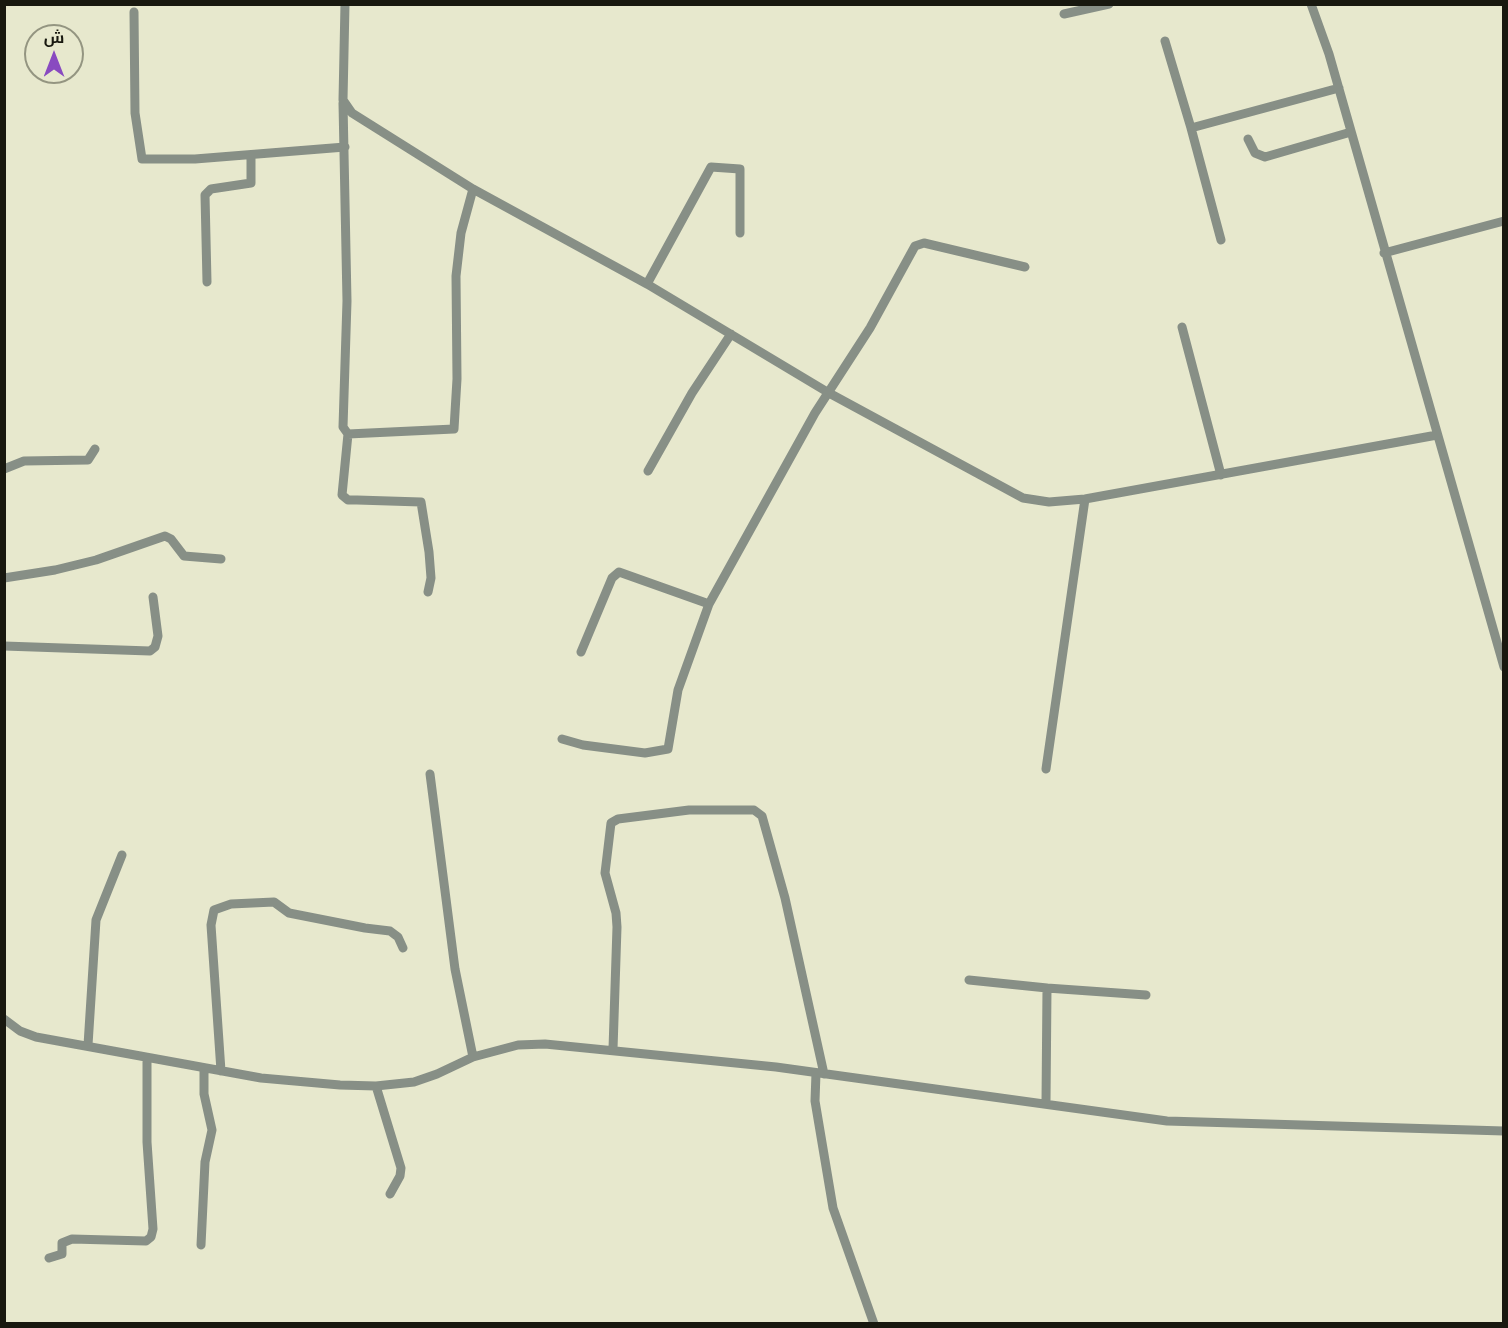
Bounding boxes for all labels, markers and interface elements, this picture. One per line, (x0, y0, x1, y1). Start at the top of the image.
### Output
north arrow (24, 24, 84, 84)
text: ش (44, 26, 64, 49)

